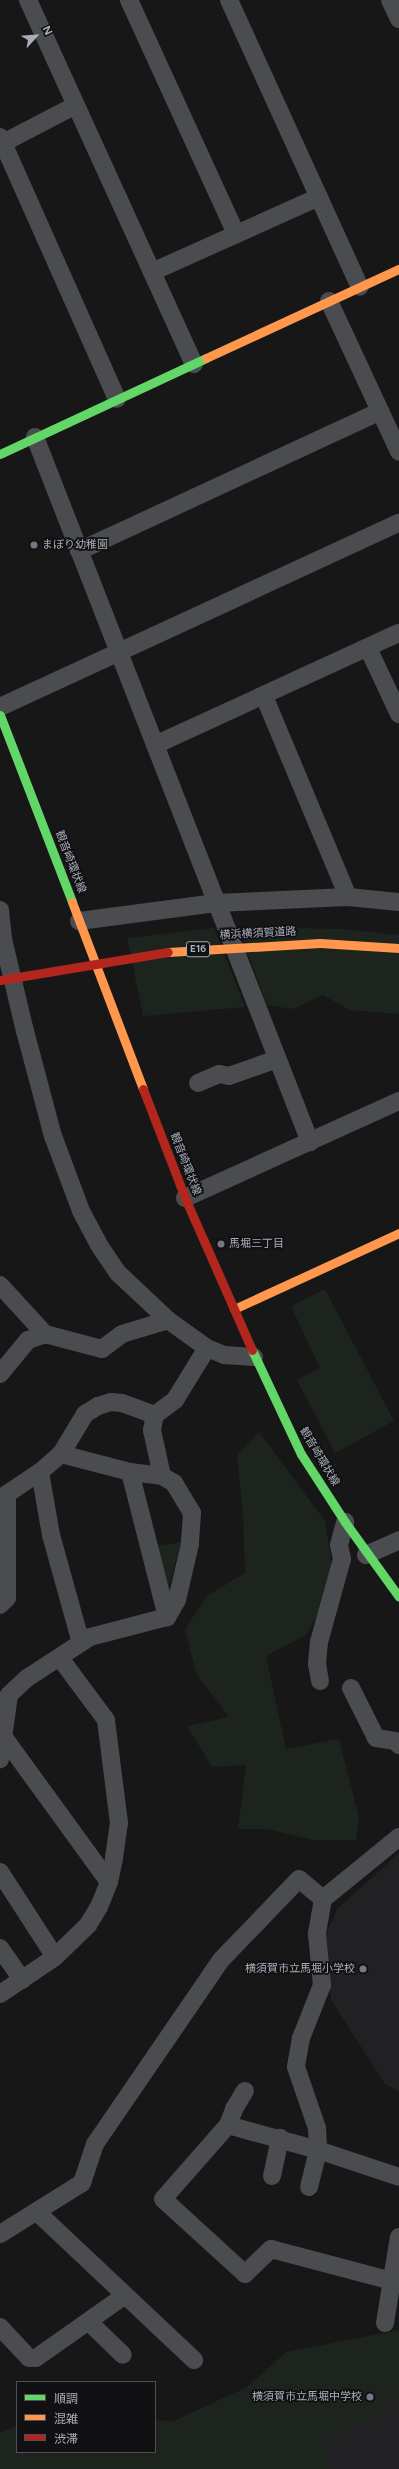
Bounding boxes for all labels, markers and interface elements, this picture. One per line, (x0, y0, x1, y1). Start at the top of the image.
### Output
north arrow (16, 16, 56, 56)
text: N (40, 24, 55, 37)
place label: まぼり幼稚園 (42, 538, 108, 552)
marker: まぼり幼稚園 (29, 540, 39, 550)
street label: 観音崎環状線 (52, 829, 88, 895)
street label: 横浜横須賀道路 (219, 925, 297, 943)
road number: E16 (186, 941, 210, 957)
street label: 観音崎環状線 (167, 1131, 203, 1197)
place label: 馬堀三丁目 (229, 1237, 284, 1251)
marker: 馬堀三丁目 (216, 1239, 226, 1249)
street label: 観音崎環状線 (296, 1425, 342, 1489)
place label: 横須賀市立馬堀小学校 (245, 1962, 355, 1976)
marker: 横須賀市立馬堀小学校 (358, 1964, 368, 1974)
legend (16, 2381, 156, 2453)
place label: 横須賀市立馬堀中学校 (252, 2390, 362, 2404)
text: 順調 (54, 2392, 78, 2406)
marker: 横須賀市立馬堀中学校 (365, 2392, 375, 2402)
text: 混雑 (54, 2412, 78, 2426)
text: 渋滞 (54, 2432, 78, 2446)

